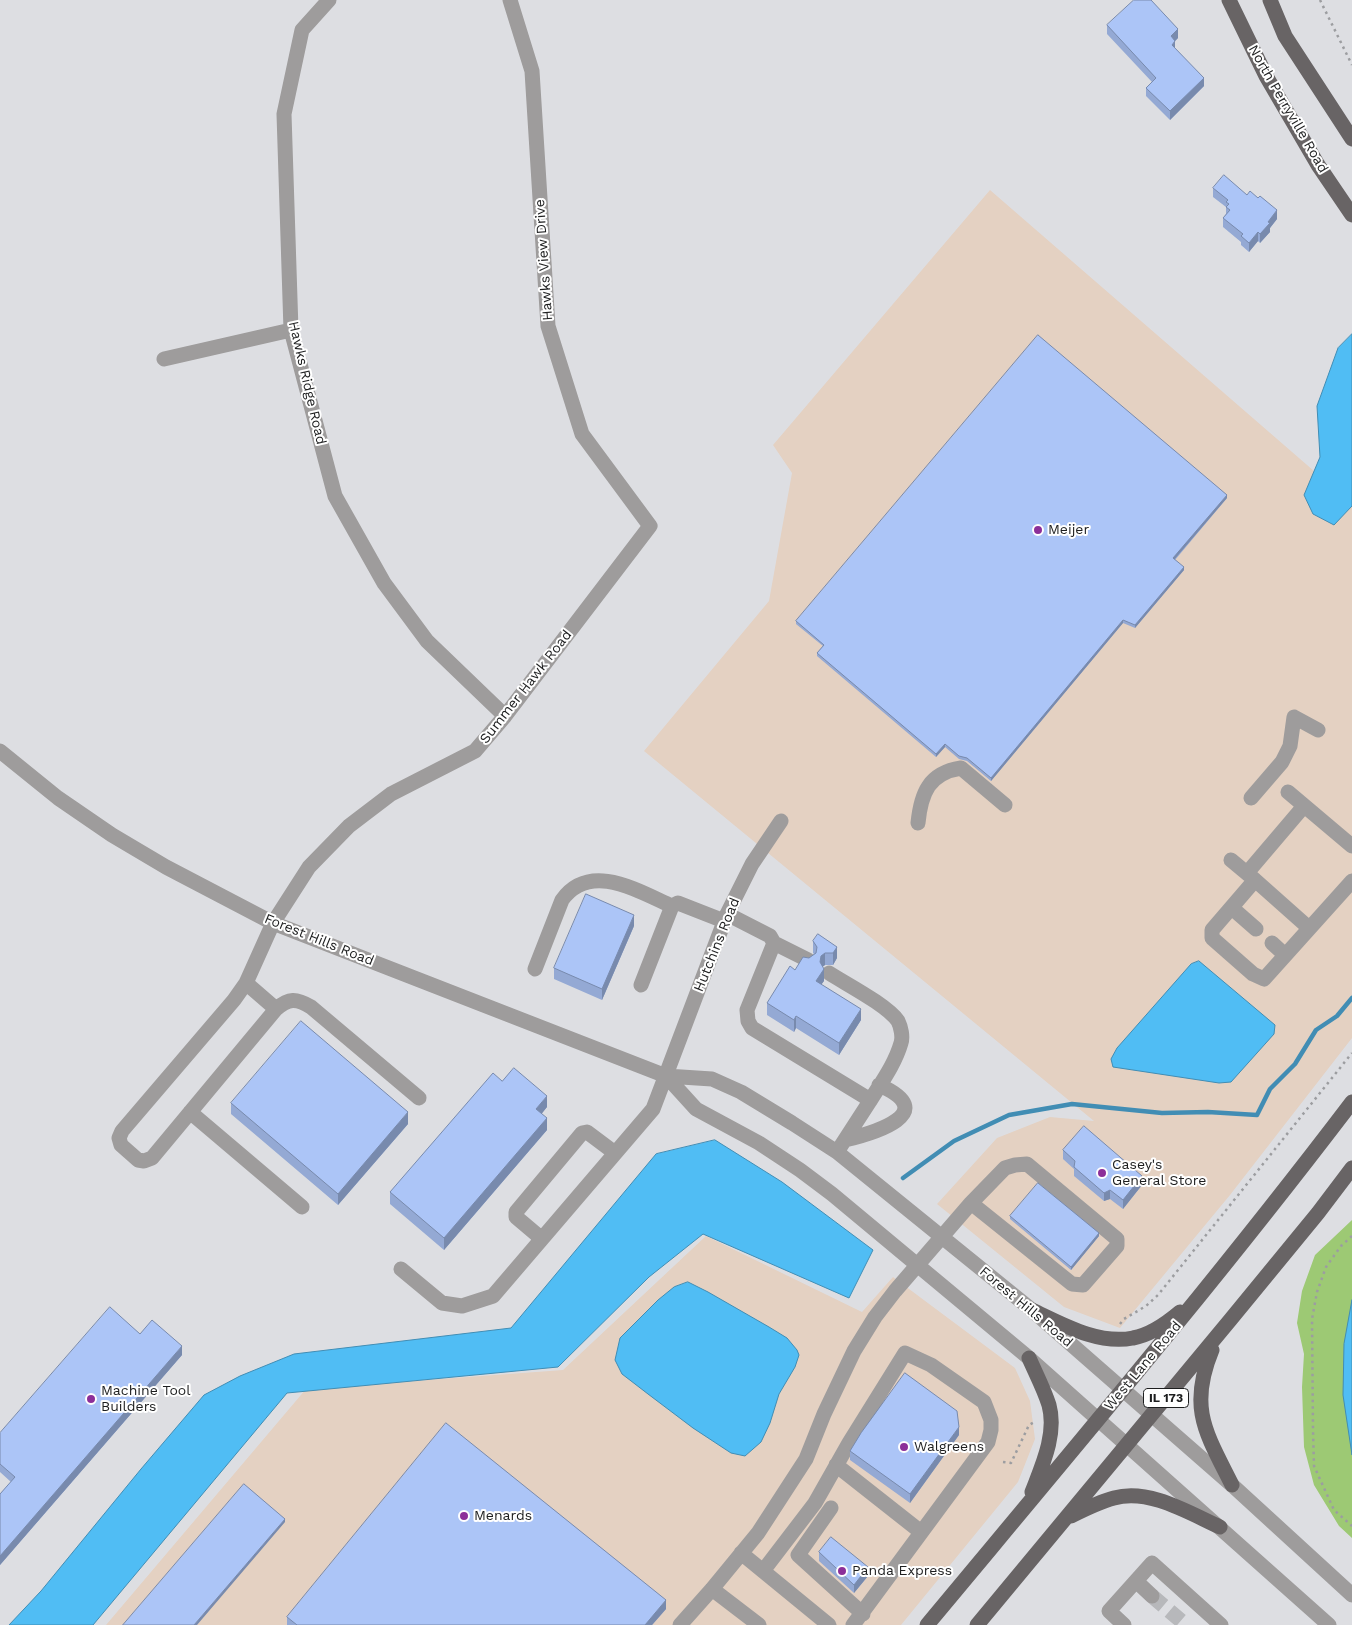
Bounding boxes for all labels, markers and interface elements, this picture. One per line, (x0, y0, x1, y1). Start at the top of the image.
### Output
street label: North Perryville Road (1245, 42, 1331, 176)
street label: Hawks View Drive (531, 199, 557, 321)
street label: Hawks Ridge Road (285, 320, 329, 446)
place label: Meijer (1048, 522, 1089, 538)
marker: Meijer (1032, 524, 1044, 536)
street label: Summer Hawk Road (476, 627, 576, 747)
street label: Hutchins Road (691, 896, 743, 994)
street label: Forest Hills Road (262, 910, 376, 970)
place label: Casey's General Store (1112, 1157, 1206, 1190)
marker: Casey's General Store (1096, 1167, 1108, 1179)
street label: Forest Hills Road (976, 1263, 1076, 1351)
street label: West Lane Road (1101, 1318, 1185, 1414)
place label: Machine Tool Builders (101, 1383, 191, 1415)
road number: IL 173 (1144, 1389, 1188, 1408)
marker: Machine Tool Builders (85, 1393, 97, 1405)
place label: Walgreens (914, 1439, 984, 1455)
marker: Walgreens (898, 1441, 910, 1453)
place label: Menards (474, 1508, 532, 1524)
marker: Menards (458, 1510, 470, 1522)
place label: Panda Express (852, 1563, 952, 1579)
marker: Panda Express (836, 1565, 848, 1577)

